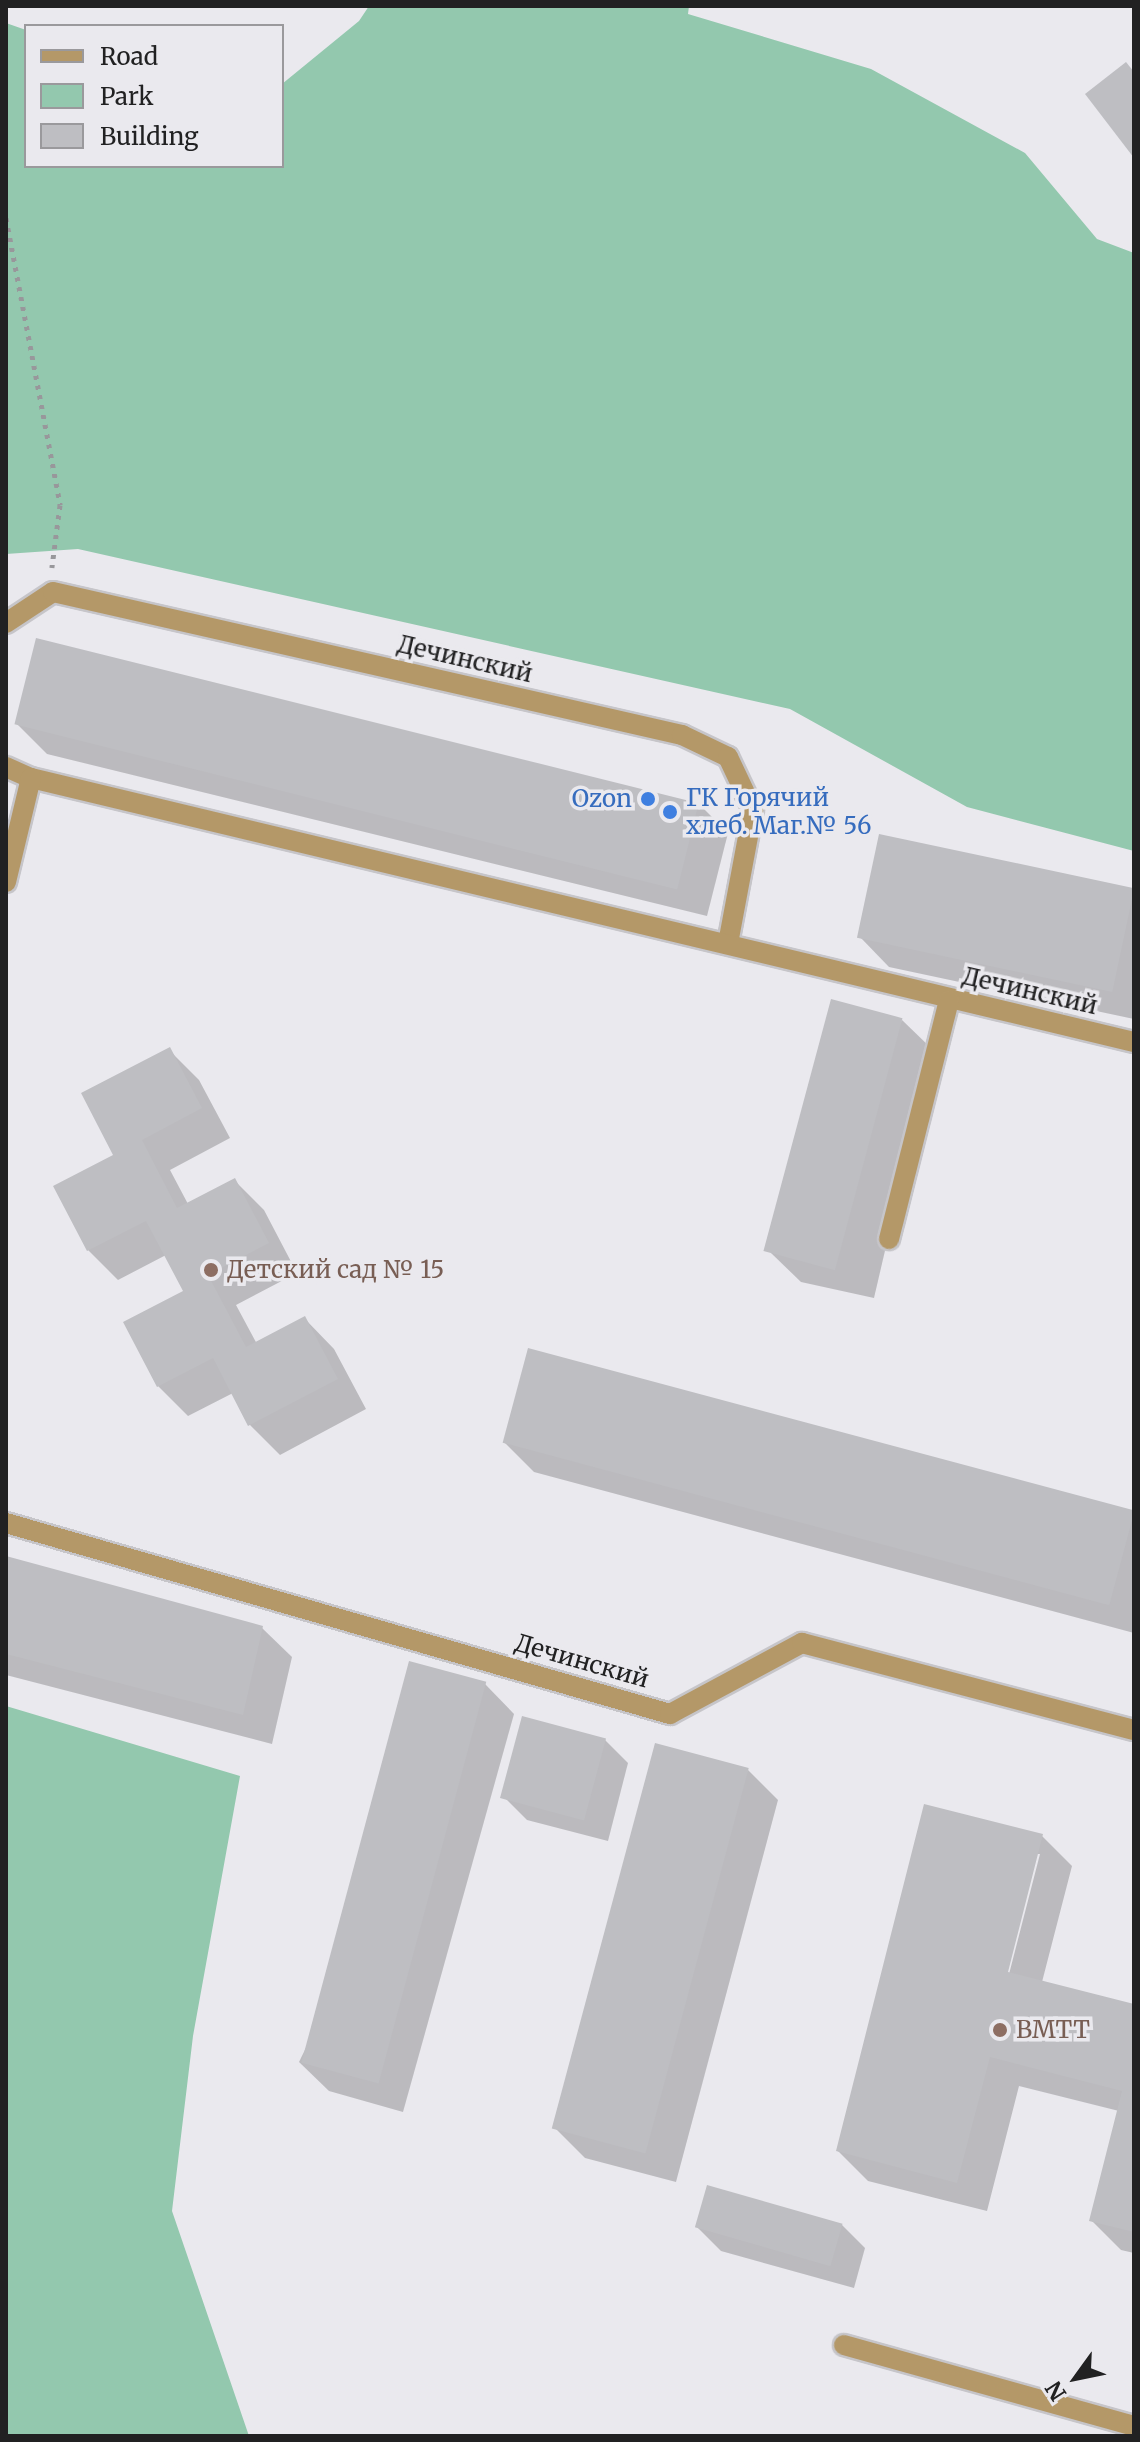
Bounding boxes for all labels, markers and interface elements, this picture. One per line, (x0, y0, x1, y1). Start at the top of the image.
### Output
legend (24, 24, 284, 168)
text: Road (100, 41, 158, 72)
text: Park (100, 81, 153, 112)
text: Building (100, 121, 199, 152)
street label: Дечинский (395, 629, 535, 689)
place label: ГК Горячий хлеб. Маг.№ 56 (686, 784, 871, 840)
place label: Ozon (572, 785, 632, 813)
marker: Ozon (639, 790, 657, 808)
marker: ГК Горячий хлеб. Маг.№ 56 (661, 803, 679, 821)
street label: Дечинский (960, 961, 1100, 1021)
place label: Детский сад № 15 (227, 1256, 444, 1284)
marker: Детский сад № 15 (202, 1261, 220, 1279)
street label: Дечинский (512, 1628, 652, 1694)
place label: ВМТТ (1016, 2016, 1090, 2044)
marker: ВМТТ (991, 2021, 1009, 2039)
north arrow (1036, 2338, 1116, 2418)
text: N (1039, 2376, 1072, 2406)

